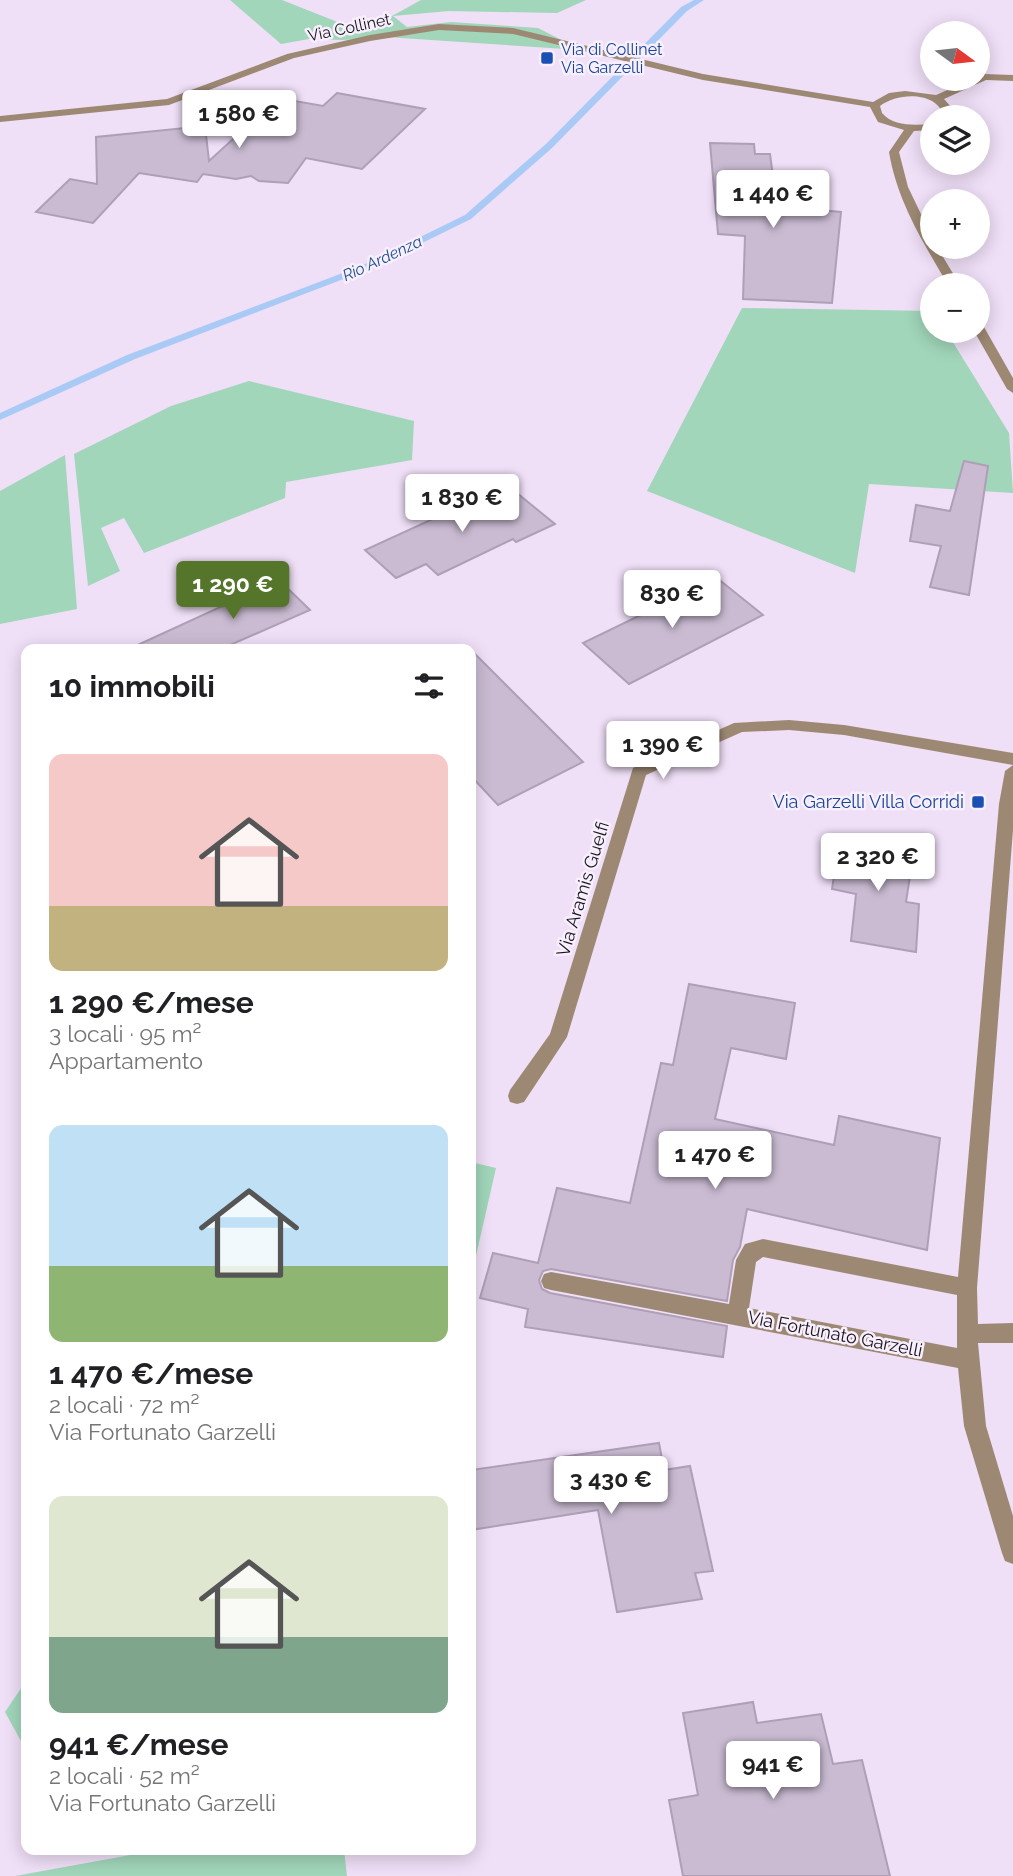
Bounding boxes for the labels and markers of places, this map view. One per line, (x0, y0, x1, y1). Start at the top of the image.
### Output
place label: Via di Collinet Via Garzelli (561, 40, 663, 77)
marker: Via di Collinet Via Garzelli (539, 50, 555, 66)
pin: 1 580 € (174, 90, 304, 150)
pin: 1 440 € (708, 170, 838, 230)
pin: 1 830 € (397, 475, 527, 534)
pin: 1 290 € (168, 562, 298, 621)
pin: 830 € (623, 570, 721, 630)
pin: 1 390 € (598, 722, 728, 781)
place label: Via Garzelli Villa Corridi (772, 791, 964, 812)
marker: Via Garzelli Villa Corridi (970, 794, 986, 810)
pin: 2 320 € (813, 834, 943, 893)
pin: 1 470 € (650, 1132, 780, 1191)
pin: 3 430 € (546, 1456, 676, 1516)
pin: 941 € (724, 1742, 822, 1801)

